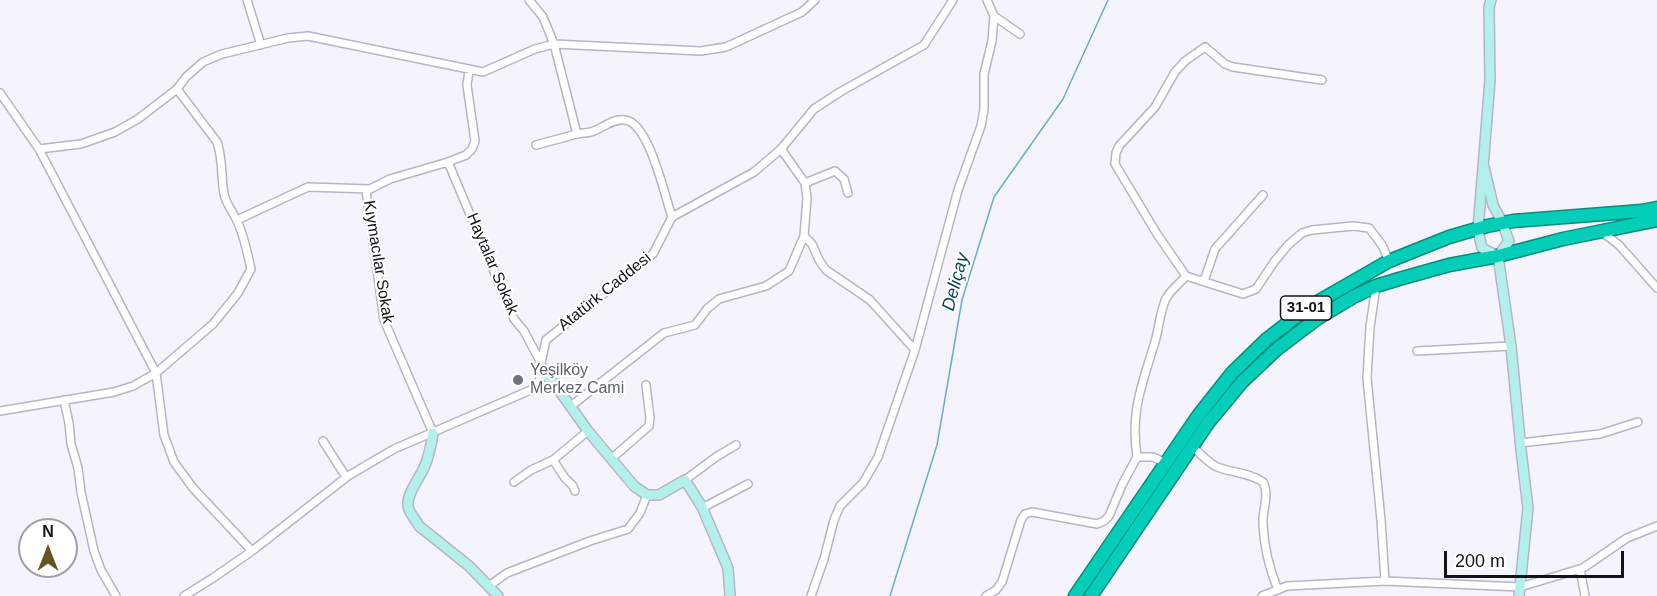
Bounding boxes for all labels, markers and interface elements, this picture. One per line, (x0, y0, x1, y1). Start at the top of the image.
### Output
street label: Kıymacılar Sokak (359, 199, 397, 325)
street label: Haytalar Sokak (462, 210, 522, 318)
street label: Atatürk Caddesi (555, 249, 655, 335)
water label: Deliçay (938, 251, 974, 313)
road number: 31-01 (1280, 296, 1332, 320)
place label: Yeşilköy Merkez Cami (530, 361, 624, 399)
marker: Yeşilköy Merkez Cami (511, 373, 525, 387)
north arrow (18, 518, 78, 578)
text: N (42, 523, 54, 540)
scale bar (1447, 539, 1627, 577)
text: 200 m (1455, 551, 1505, 571)

